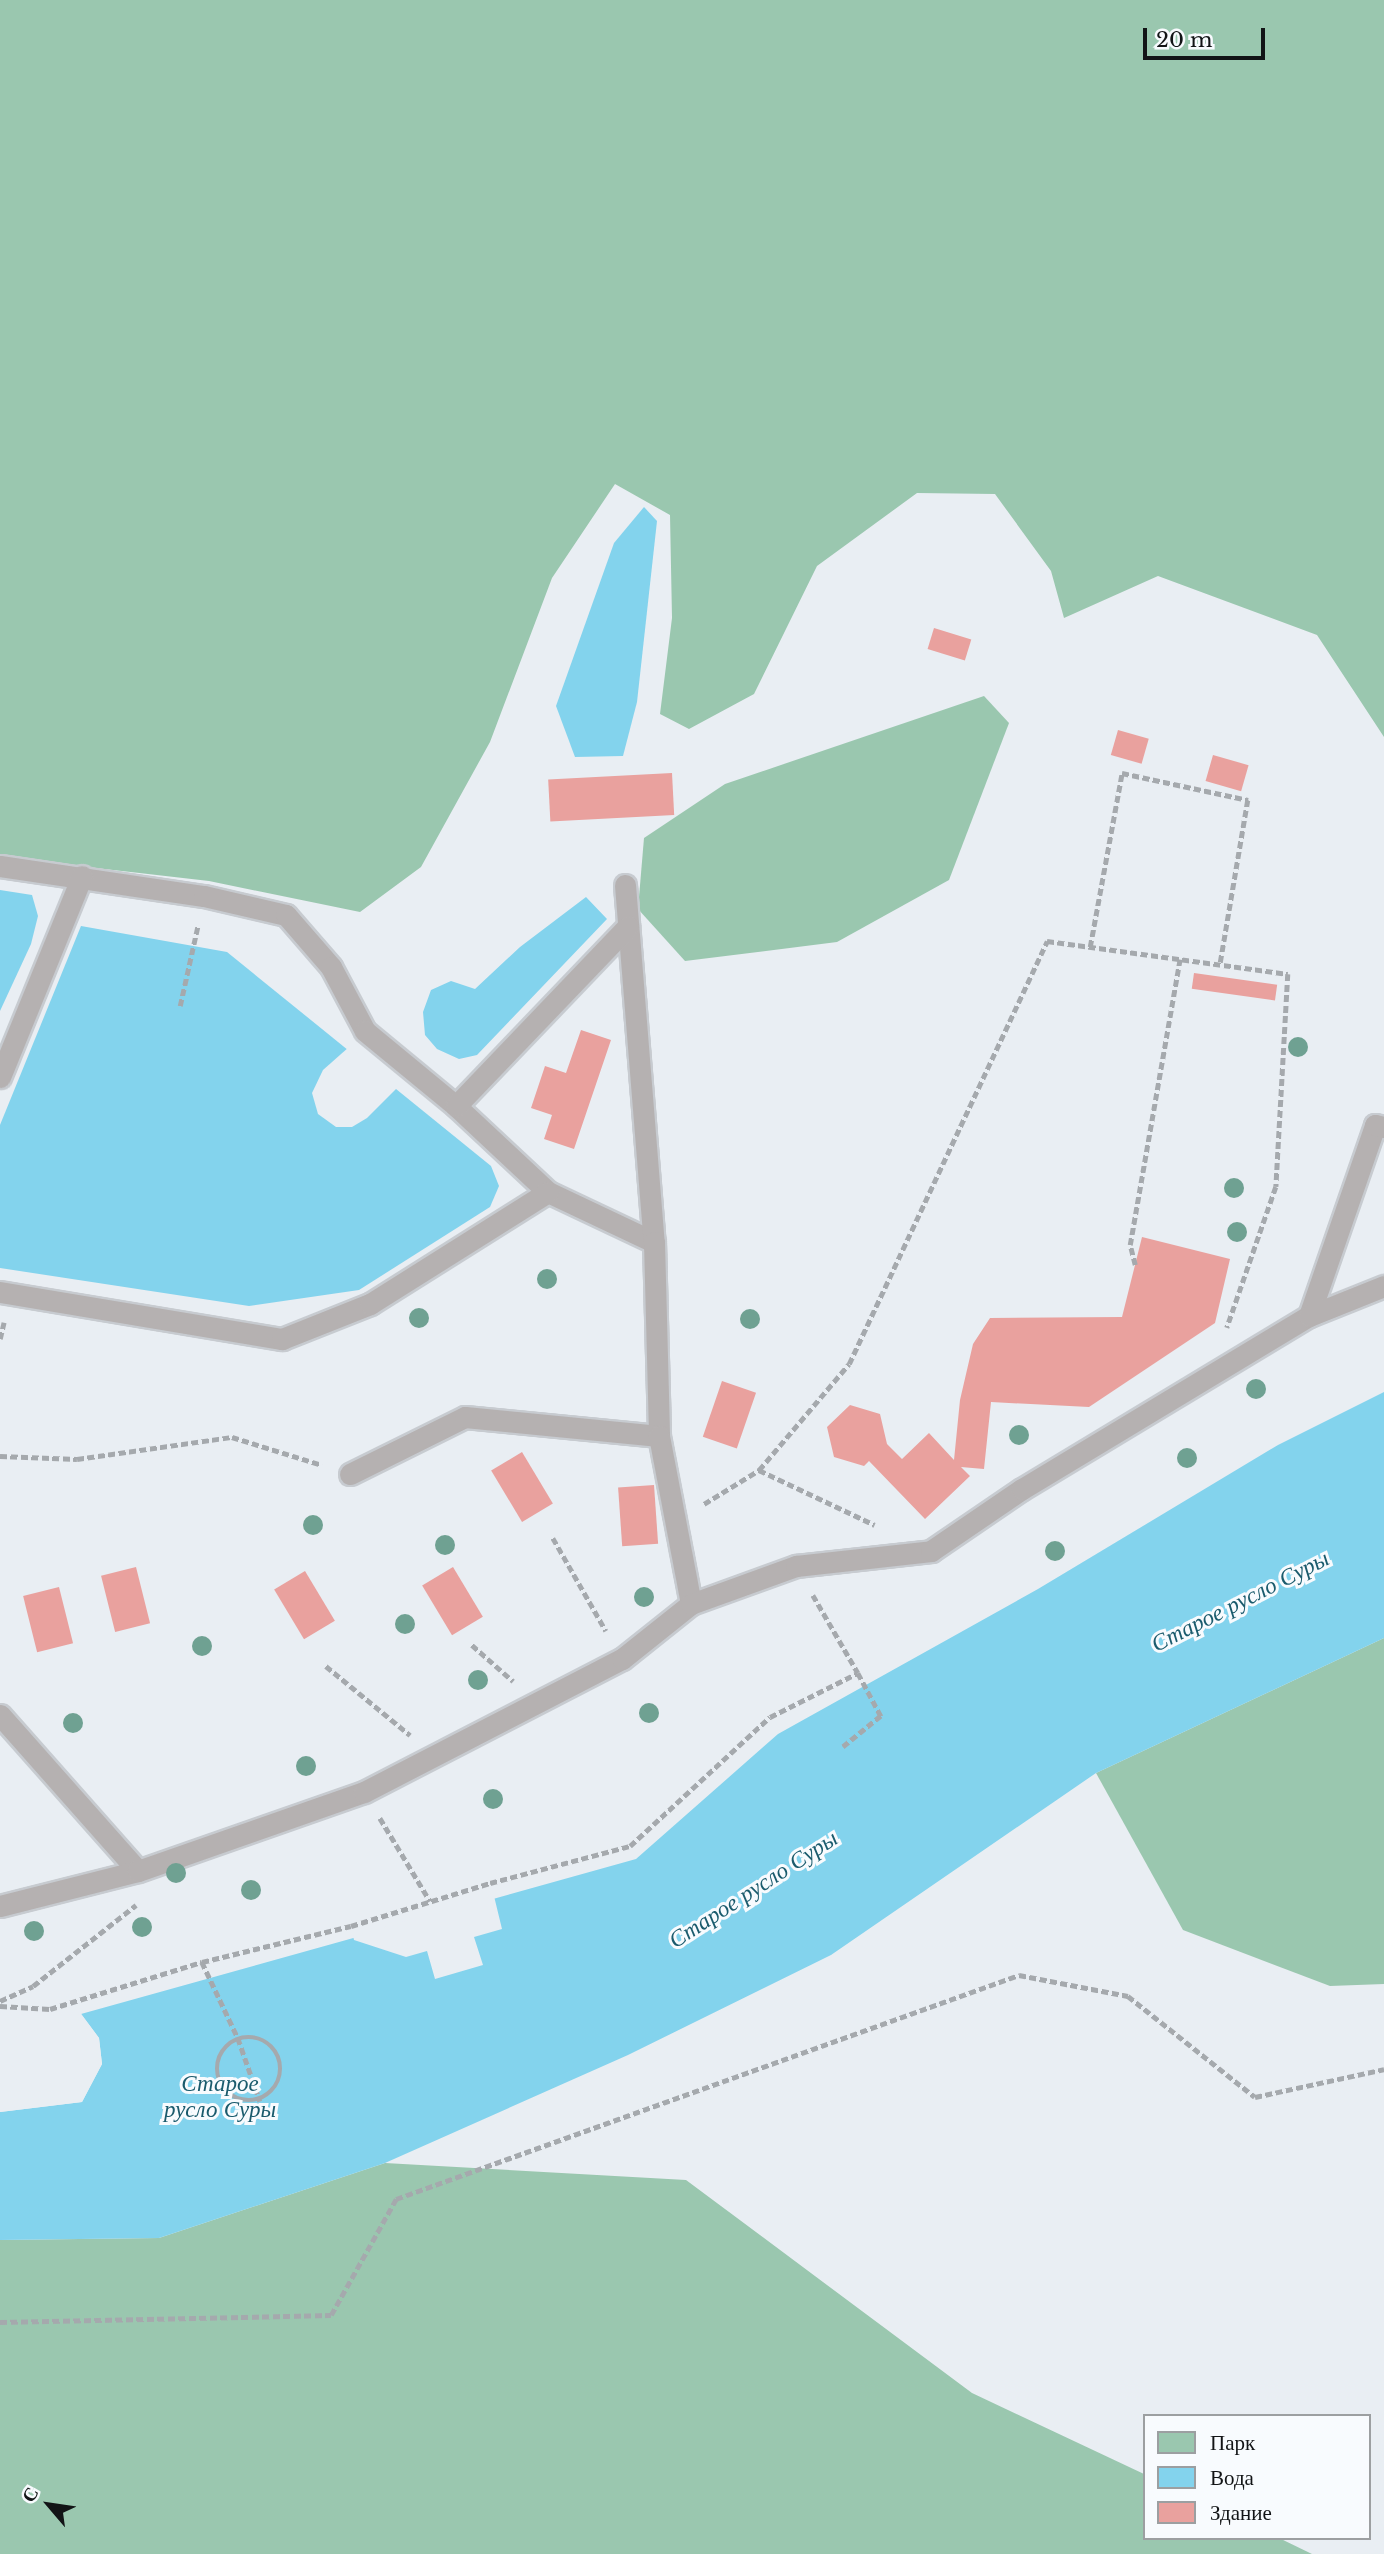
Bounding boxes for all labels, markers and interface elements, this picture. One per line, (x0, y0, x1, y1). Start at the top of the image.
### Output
scale bar (1146, 14, 1268, 58)
text: 20 m (1156, 27, 1213, 53)
water label: Старое русло Суры (1147, 1544, 1333, 1658)
water label: Старое русло Суры (663, 1824, 843, 1954)
water label: Старое русло Суры (164, 2069, 276, 2123)
legend (1142, 2414, 1370, 2540)
text: Парк (1210, 2430, 1255, 2456)
text: Вода (1210, 2465, 1254, 2491)
north arrow (14, 2470, 84, 2540)
text: С (17, 2483, 44, 2506)
text: Здание (1210, 2500, 1272, 2526)

